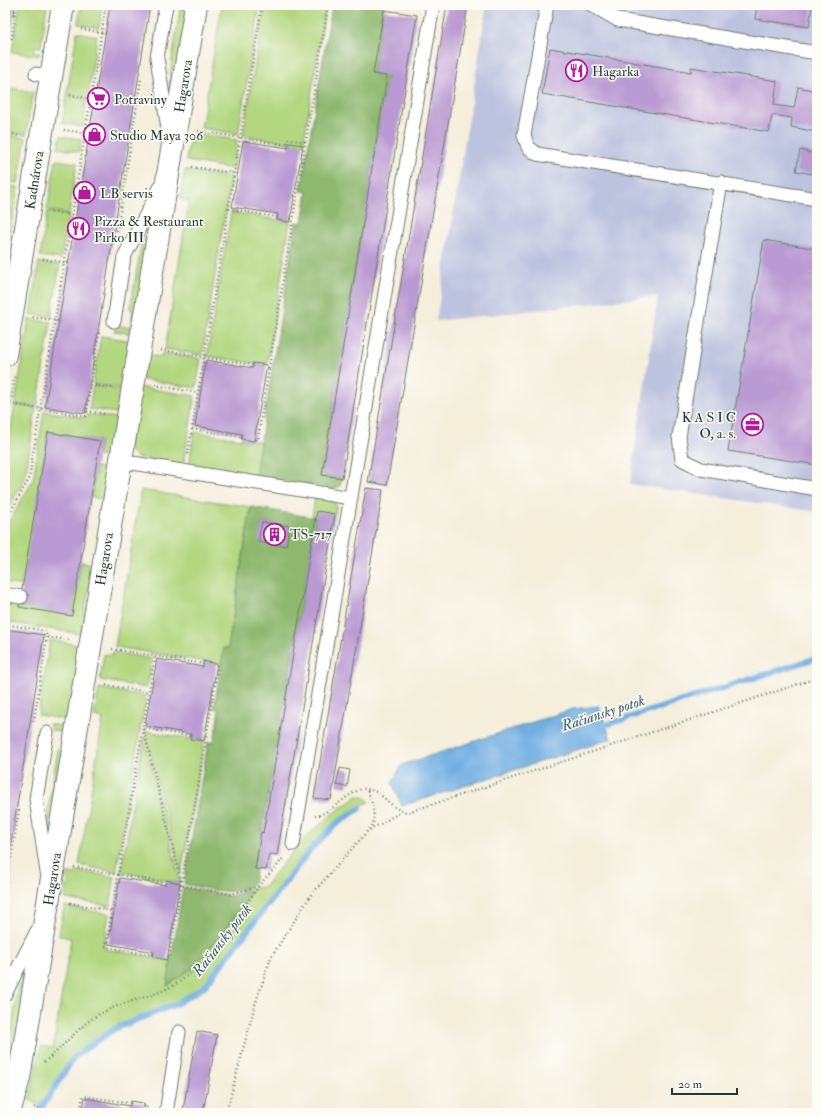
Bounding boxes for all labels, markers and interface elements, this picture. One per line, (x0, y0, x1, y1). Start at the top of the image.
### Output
street label: Hagarova (171, 58, 196, 114)
restaurant icon: Hagarka (564, 58, 590, 84)
place label: Hagarka (592, 63, 640, 80)
supermarket icon: Potraviny (86, 86, 112, 112)
place label: Potraviny (114, 91, 168, 109)
shop icon: Studio Maya 306 (81, 122, 107, 148)
place label: Studio Maya 306 (110, 127, 204, 145)
street label: Kadnárova (21, 149, 48, 211)
shop icon: LB servis (71, 180, 97, 206)
place label: LB servis (100, 185, 153, 202)
place label: Pizza & Restaurant Pirko III (94, 213, 204, 246)
restaurant icon: Pizza & Restaurant Pirko III (66, 216, 92, 242)
place label: K A S I C O, a. s. (682, 409, 736, 442)
office icon: K A S I C O, a. s. (739, 412, 765, 438)
building icon: TS-717 (261, 521, 287, 547)
place label: TS-717 (290, 526, 333, 543)
street label: Hagarova (92, 531, 117, 587)
water label: Račiansky potok (558, 691, 647, 736)
street label: Hagarova (40, 851, 65, 907)
water label: Račiansky potok (188, 900, 256, 981)
scale bar (672, 1070, 737, 1096)
text: 20 m (678, 1077, 703, 1092)

